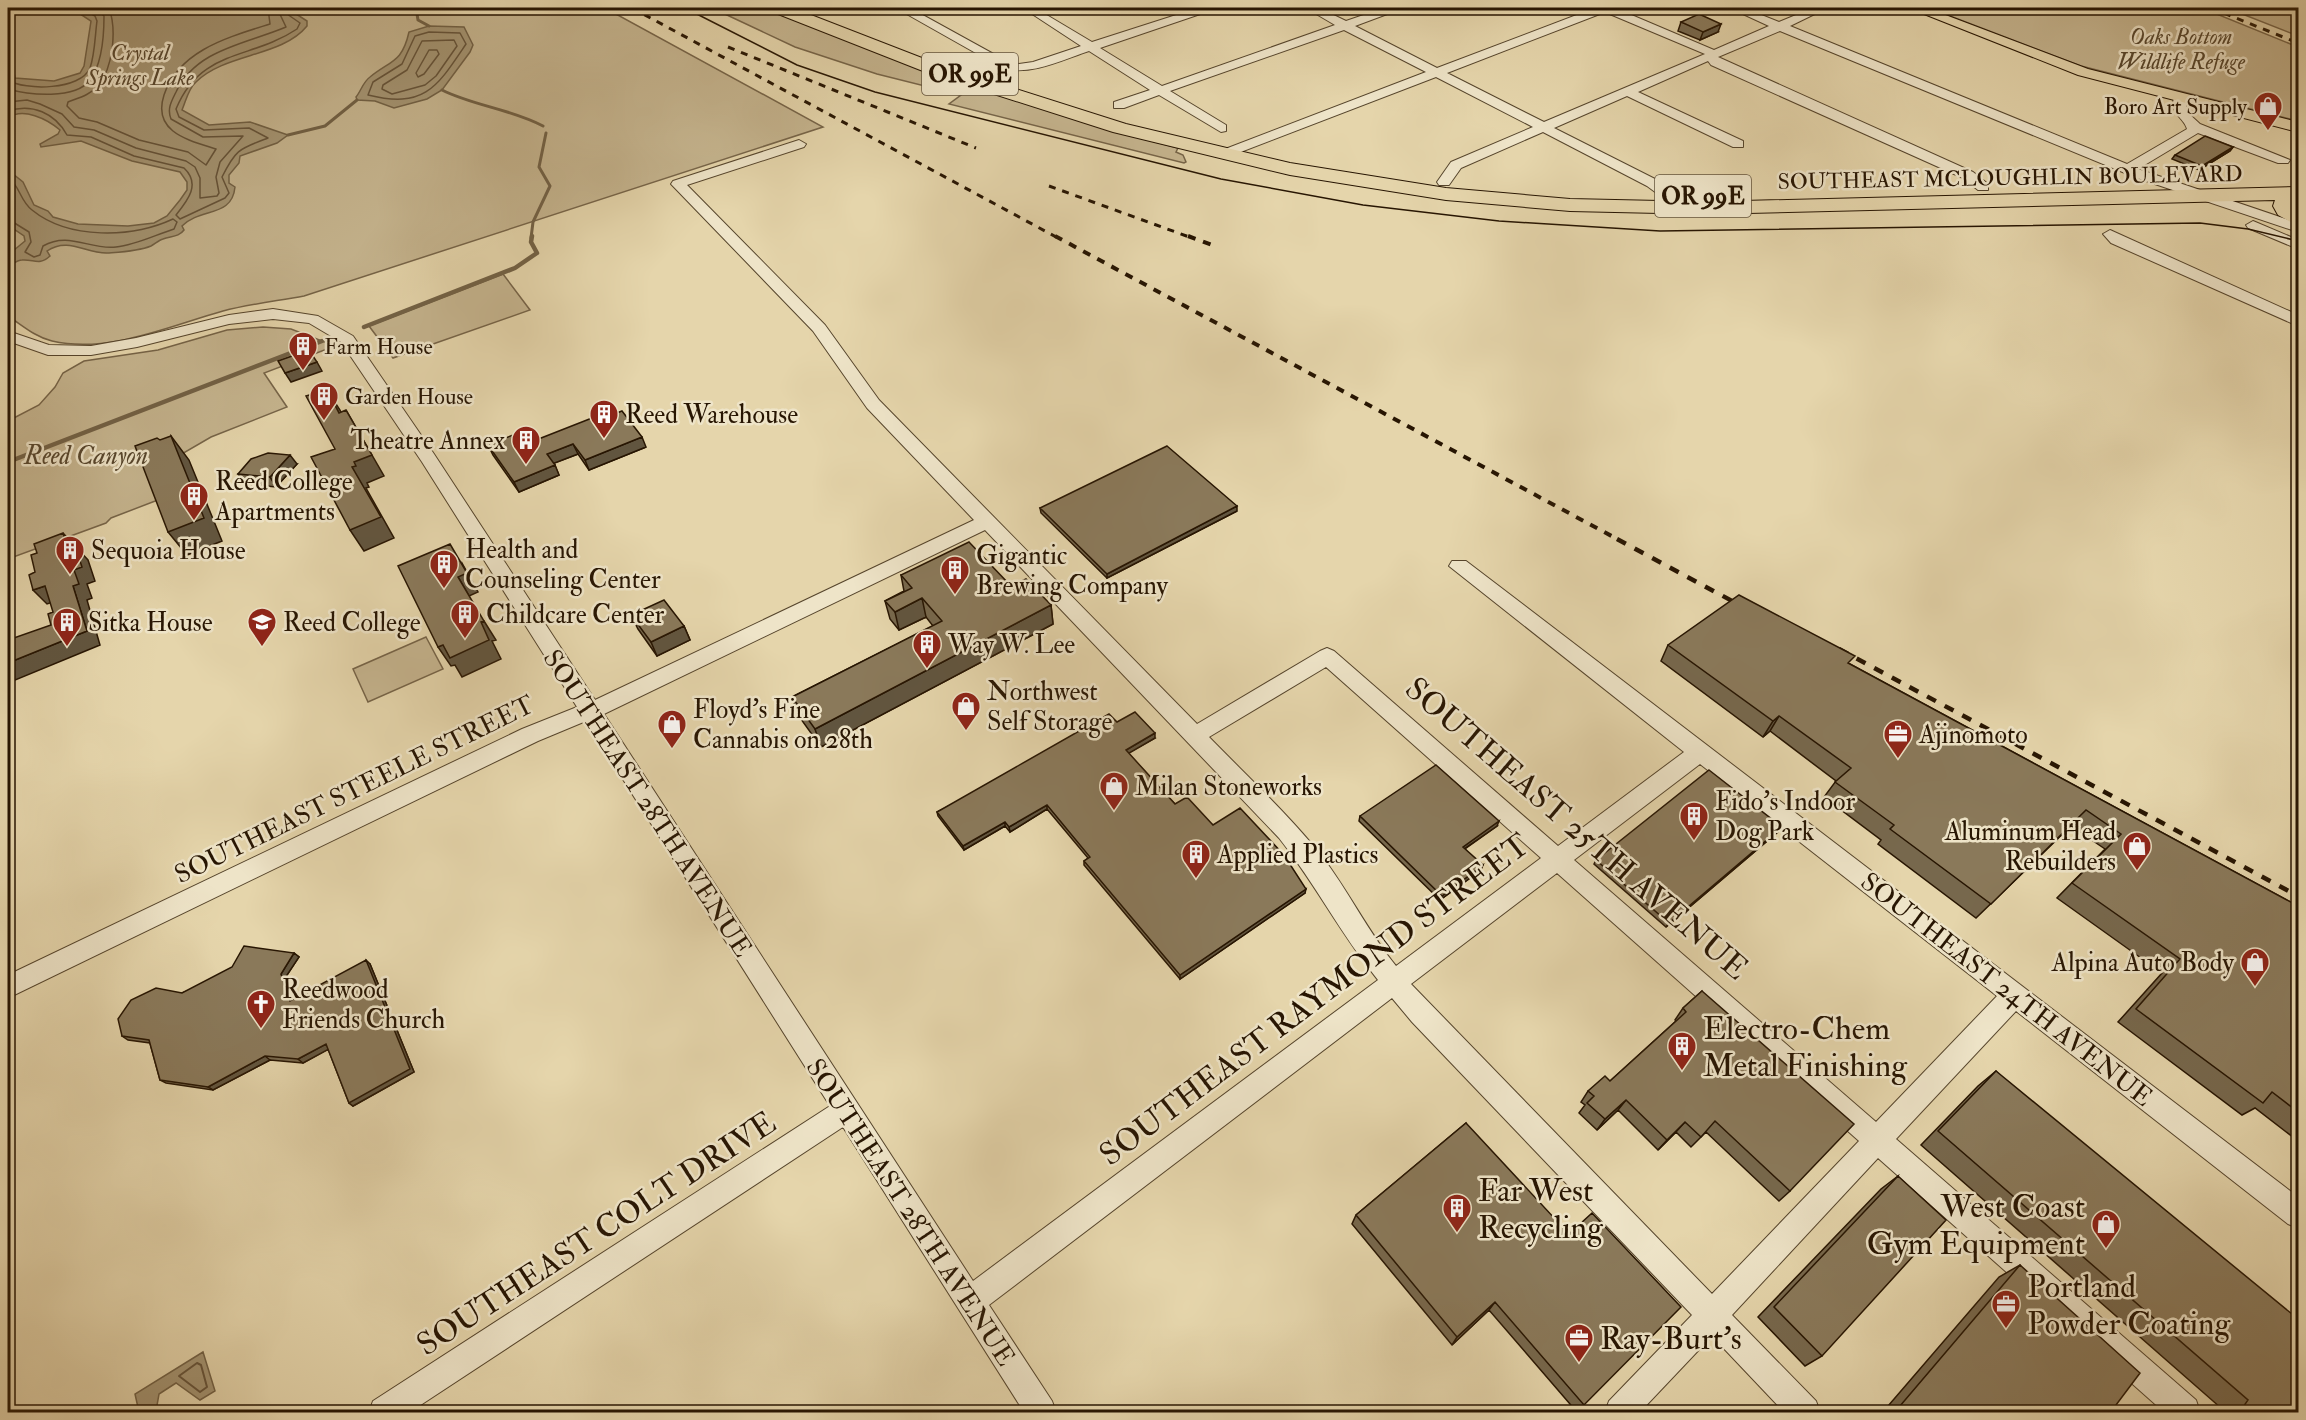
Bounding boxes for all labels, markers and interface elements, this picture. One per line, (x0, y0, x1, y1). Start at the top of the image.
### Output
park label: Oaks Bottom Wildlife Refuge (2117, 23, 2246, 76)
water label: Crystal Springs Lake (85, 39, 194, 92)
road number: OR 99E (922, 53, 1018, 95)
shop icon: Boro Art Supply (2252, 90, 2284, 132)
place label: Boro Art Supply (2104, 93, 2247, 122)
street label: SOUTHEAST MCLOUGHLIN BOULEVARD (1777, 160, 2243, 196)
road number: OR 99E (1655, 175, 1751, 217)
building icon: Farm House (287, 330, 319, 372)
place label: Farm House (324, 333, 433, 361)
building icon: Garden House (308, 380, 340, 422)
place label: Garden House (345, 383, 473, 411)
building icon: Reed Warehouse (588, 398, 620, 440)
place label: Reed Warehouse (625, 399, 798, 431)
building icon: Theatre Annex (510, 424, 542, 466)
place label: Theatre Annex (350, 425, 505, 457)
park label: Reed Canyon (23, 440, 148, 472)
place label: Reed College Apartments (214, 466, 353, 529)
building icon: Reed College Apartments (178, 480, 210, 522)
building icon: Sequoia House (54, 534, 86, 576)
place label: Health and Counseling Center (465, 534, 661, 596)
place label: Sequoia House (91, 535, 246, 567)
place label: Gigantic Brewing Company (976, 540, 1169, 603)
building icon: Health and Counseling Center (428, 548, 460, 590)
building icon: Gigantic Brewing Company (939, 554, 971, 596)
building icon: Childcare Center (449, 598, 481, 640)
place label: Childcare Center (486, 599, 665, 631)
building icon: Sitka House (51, 606, 83, 648)
school or university icon: Reed College (246, 606, 278, 648)
place label: Sitka House (88, 607, 213, 639)
place label: Reed College (283, 607, 421, 639)
building icon: Way W. Lee (911, 628, 943, 670)
place label: Way W. Lee (947, 629, 1075, 661)
street label: SOUTHEAST 28TH AVENUE (536, 644, 759, 963)
street label: SOUTHEAST 25TH AVENUE (1397, 669, 1756, 989)
place label: Northwest Self Storage (987, 676, 1112, 738)
street label: SOUTHEAST STEELE STREET (170, 689, 539, 891)
shop icon: Northwest Self Storage (950, 690, 982, 732)
place label: Floyd's Fine Cannabis on 28th (693, 694, 873, 756)
shop icon: Floyd's Fine Cannabis on 28th (656, 708, 688, 750)
office icon: Ajinomoto (1882, 718, 1914, 760)
place label: Ajinomoto (1918, 719, 2028, 751)
shop icon: Milan Stoneworks (1098, 770, 1130, 812)
place label: Milan Stoneworks (1135, 771, 1322, 803)
place label: Fido's Indoor Dog Park (1715, 786, 1855, 848)
building icon: Fido's Indoor Dog Park (1678, 800, 1710, 842)
place label: Aluminum Head Rebuilders (1944, 816, 2116, 878)
street label: SOUTHEAST RAYMOND STREET (1092, 825, 1538, 1175)
shop icon: Aluminum Head Rebuilders (2121, 830, 2153, 872)
building icon: Applied Plastics (1180, 838, 1212, 880)
place label: Applied Plastics (1216, 839, 1378, 872)
street label: SOUTHEAST 24TH AVENUE (1854, 866, 2159, 1114)
shop icon: Alpina Auto Body (2239, 946, 2271, 988)
place label: Alpina Auto Body (2050, 947, 2235, 980)
place label: Reedwood Friends Church (282, 974, 446, 1036)
church icon: Reedwood Friends Church (245, 988, 277, 1030)
place label: Electro-Chem Metal Finishing (1703, 1009, 1908, 1086)
building icon: Electro-Chem Metal Finishing (1666, 1030, 1698, 1072)
street label: SOUTHEAST 28TH AVENUE (799, 1053, 1022, 1372)
street label: SOUTHEAST COLT DRIVE (410, 1103, 784, 1365)
place label: Far West Recycling (1478, 1171, 1604, 1248)
place label: West Coast Gym Equipment (1867, 1187, 2085, 1264)
building icon: Far West Recycling (1441, 1192, 1473, 1234)
shop icon: West Coast Gym Equipment (2090, 1208, 2122, 1250)
place label: Portland Powder Coating (2027, 1267, 2232, 1344)
office icon: Portland Powder Coating (1990, 1288, 2022, 1330)
place label: Ray-Burt's (1600, 1319, 1742, 1359)
office icon: Ray-Burt's (1563, 1322, 1595, 1364)

